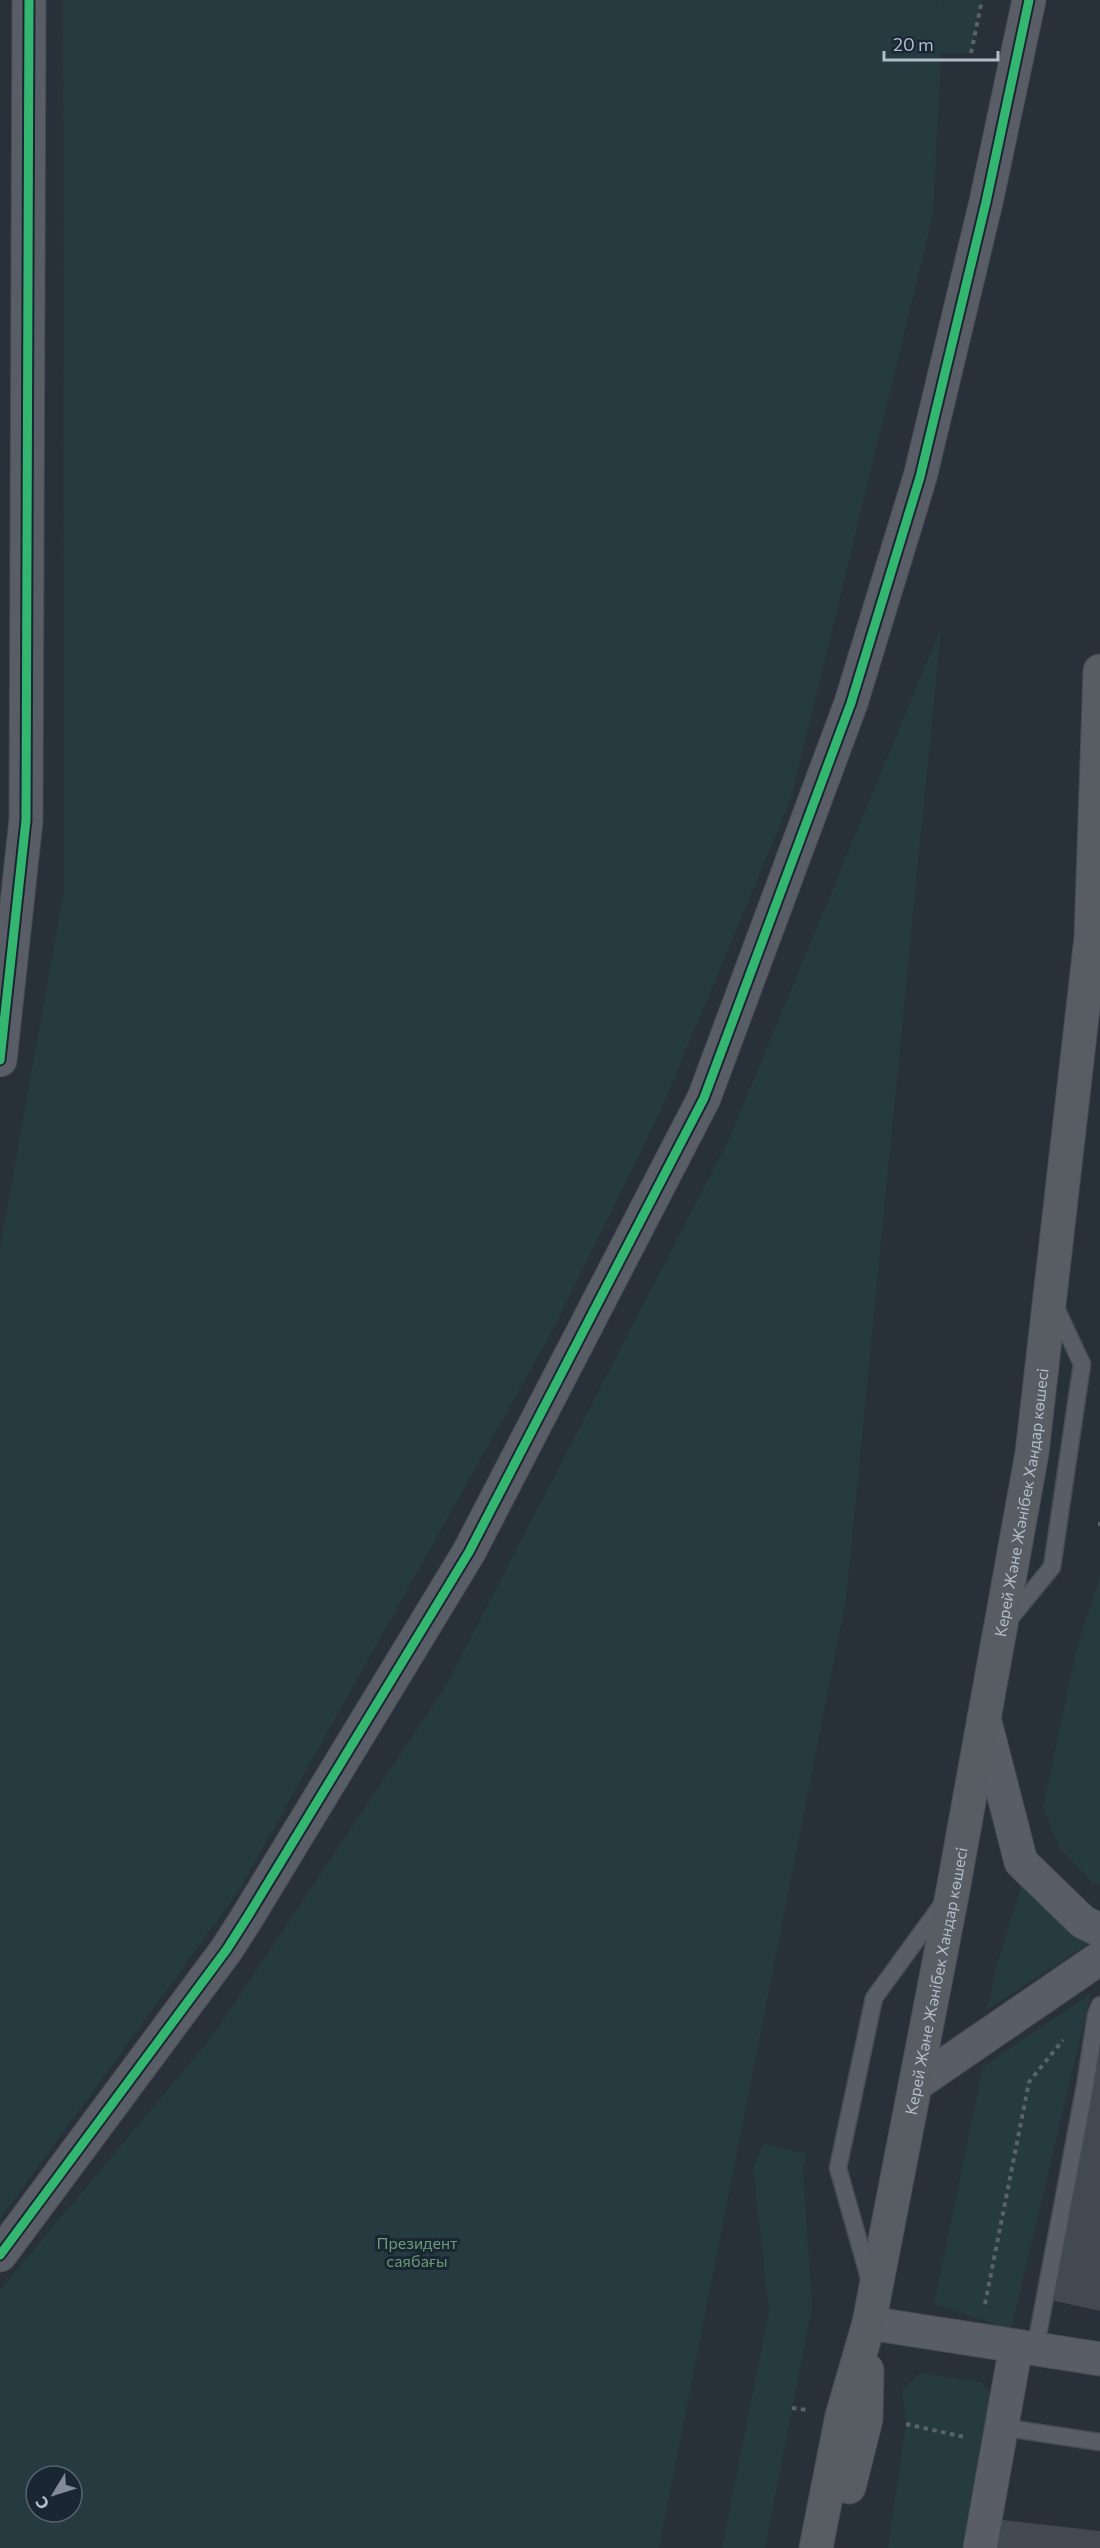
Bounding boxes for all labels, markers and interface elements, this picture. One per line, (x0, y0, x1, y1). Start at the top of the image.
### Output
scale bar (884, 24, 998, 62)
text: 20 m (893, 33, 934, 55)
street label: Керей Және Жәнібек Хандар көшесі (989, 1367, 1051, 1638)
street label: Керей Және Жәнібек Хандар көшесі (900, 1845, 970, 2116)
park label: Президент саябағы (376, 2233, 458, 2270)
north arrow (24, 2464, 84, 2524)
text: С (31, 2493, 53, 2514)

